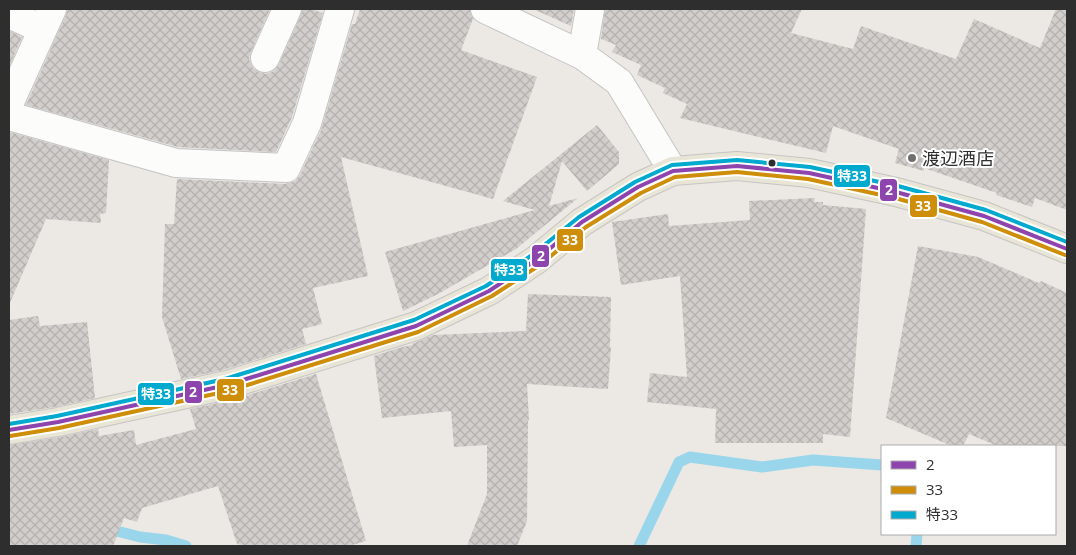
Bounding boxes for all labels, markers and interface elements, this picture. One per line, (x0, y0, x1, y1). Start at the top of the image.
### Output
place label: 渡辺酒店 (922, 146, 994, 170)
marker: 渡辺酒店 (906, 152, 918, 164)
unlabelled marker (767, 158, 777, 168)
line badge: 特33 (833, 164, 871, 188)
text: 特33 (837, 166, 867, 185)
line badge: 2 (879, 178, 898, 202)
text: 2 (885, 180, 893, 199)
line badge: 33 (909, 194, 938, 218)
text: 33 (915, 196, 931, 215)
line badge: 33 (556, 228, 584, 252)
text: 33 (562, 230, 578, 249)
line badge: 2 (531, 244, 550, 268)
text: 2 (537, 246, 545, 265)
line badge: 特33 (490, 258, 528, 282)
text: 特33 (494, 260, 524, 279)
line badge: 33 (216, 378, 245, 402)
line badge: 2 (184, 380, 203, 404)
text: 33 (222, 380, 238, 399)
line badge: 特33 (137, 382, 175, 406)
text: 2 (189, 382, 197, 401)
text: 特33 (141, 384, 171, 403)
legend (881, 445, 1056, 535)
text: 2 (926, 454, 935, 474)
text: 33 (926, 479, 943, 499)
text: 特33 (926, 504, 958, 524)

